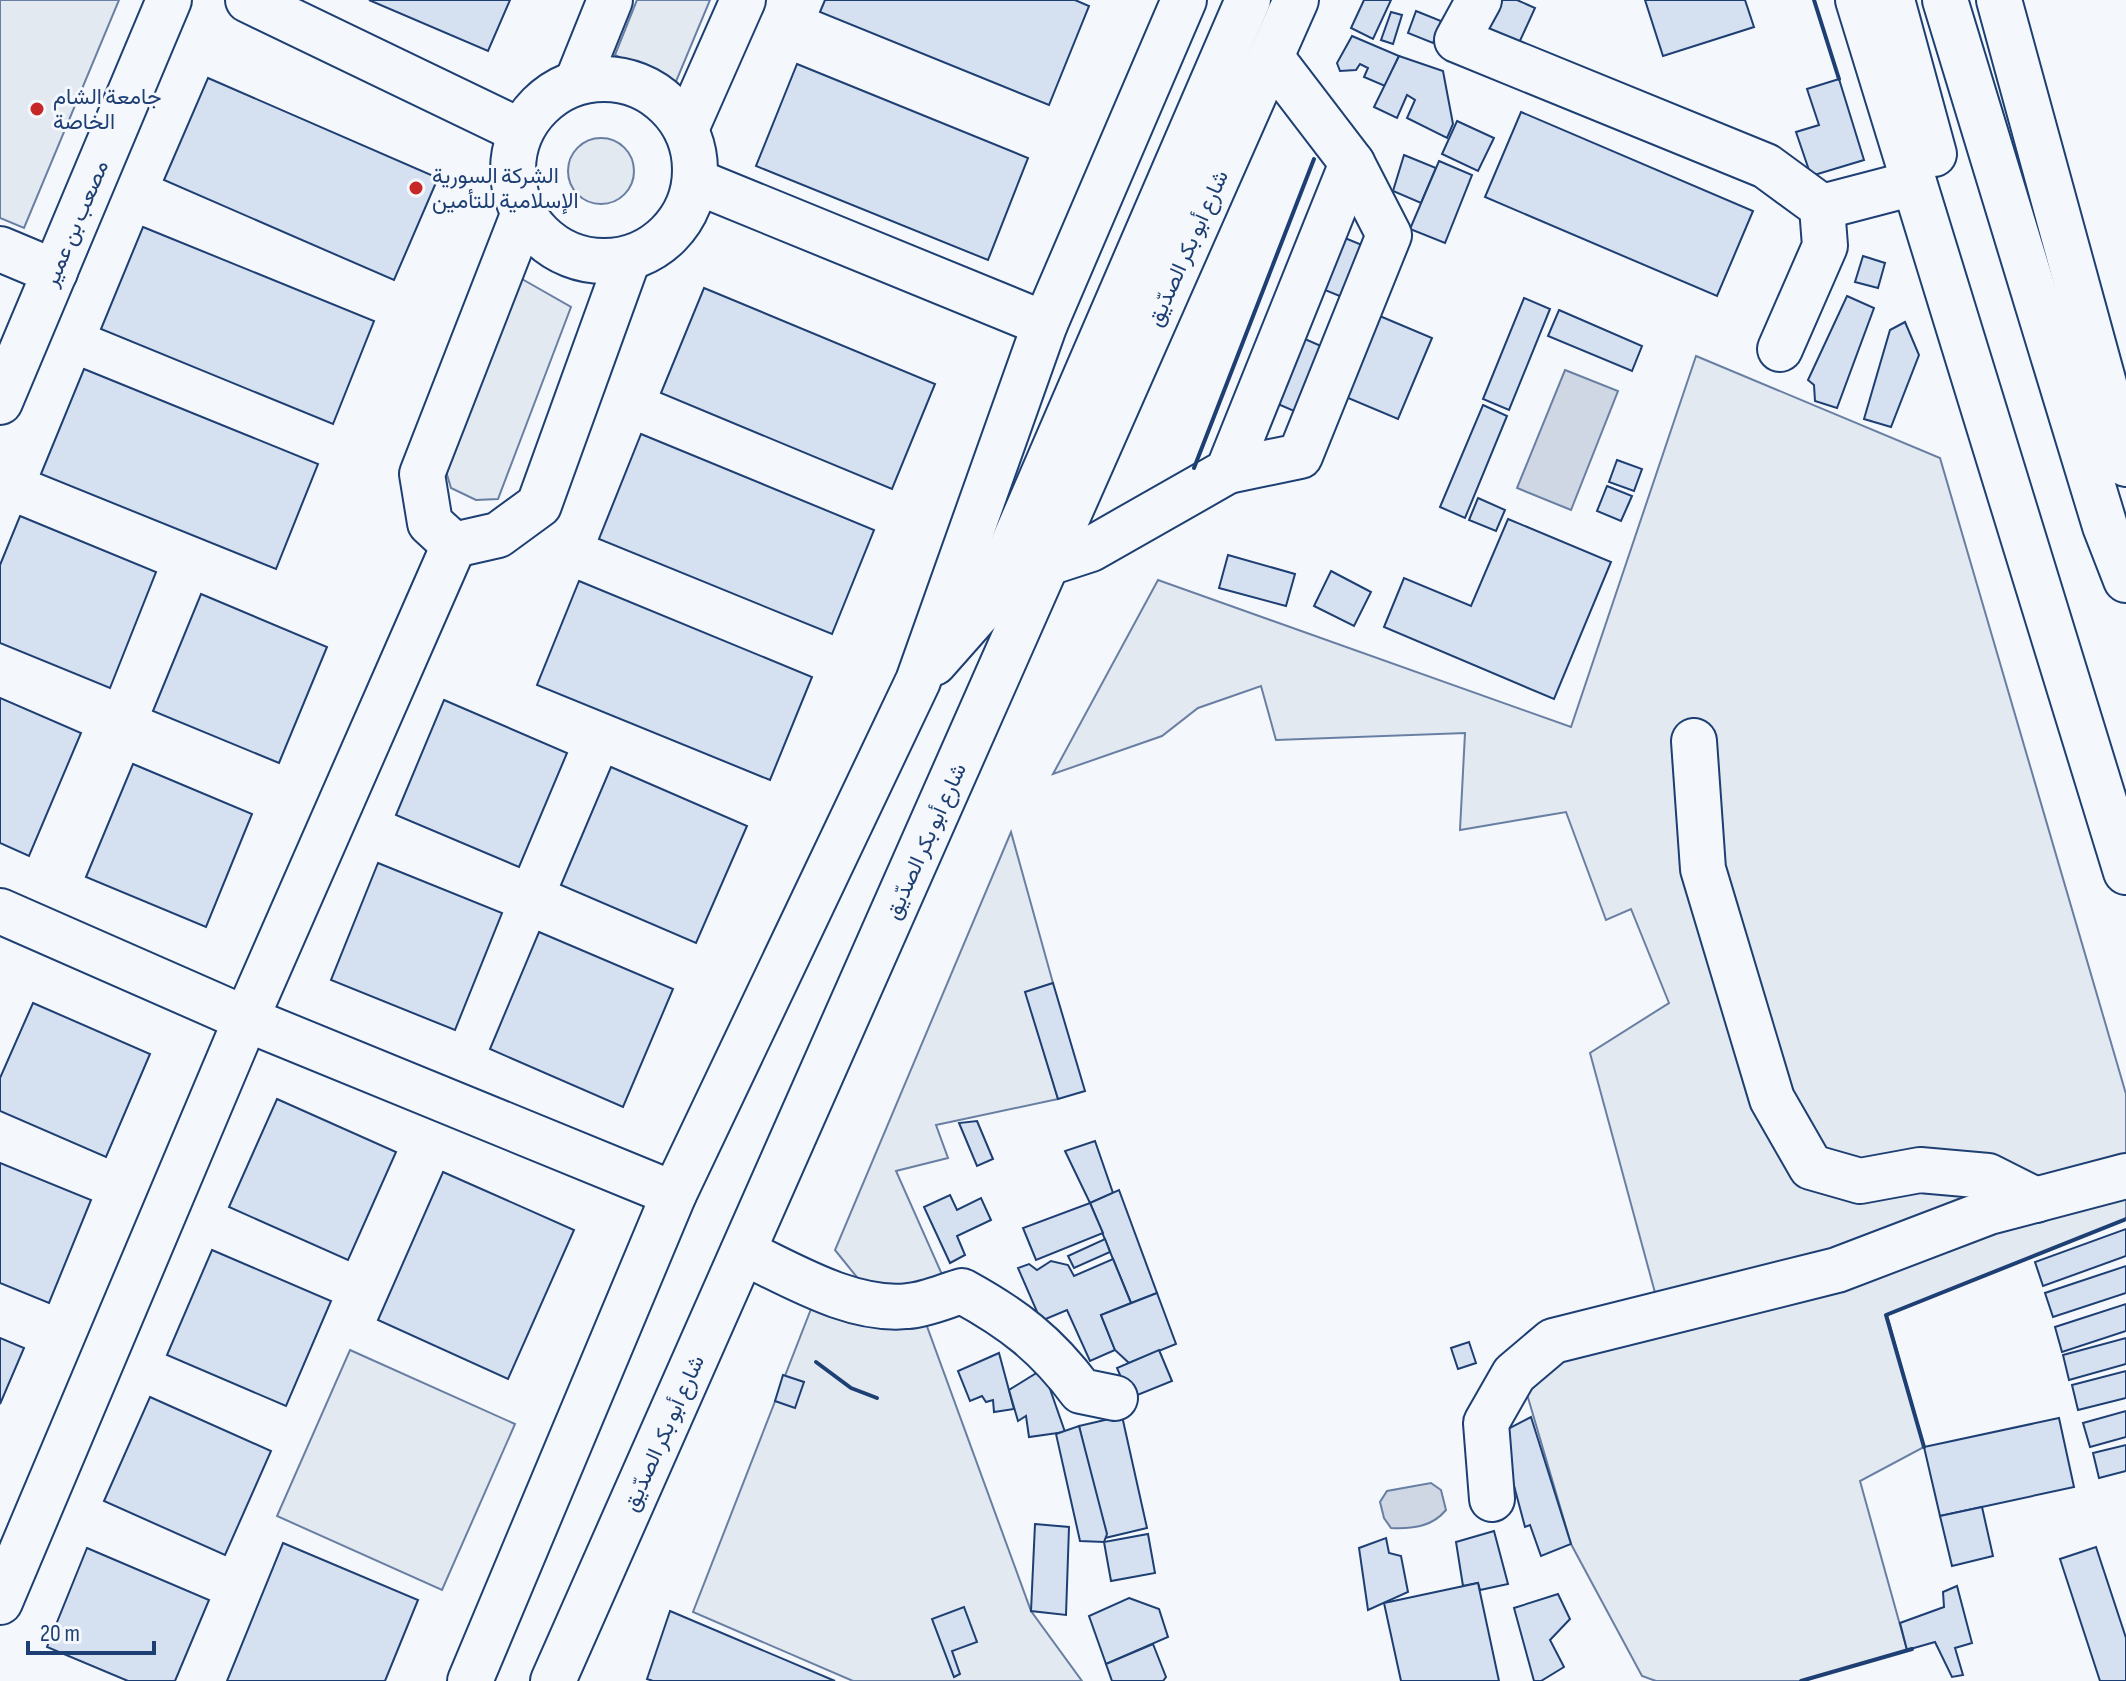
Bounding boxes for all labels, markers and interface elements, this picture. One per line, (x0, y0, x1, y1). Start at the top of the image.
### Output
place label: جامعة الشام الخاصة (53, 84, 162, 136)
marker: جامعة الشام الخاصة (28, 100, 46, 118)
street label: مصعب بن عمير (37, 156, 115, 292)
place label: الشركة السورية الإسلامية للتأمين (432, 163, 579, 215)
street label: شارع أبو بكر الصدّيق (1142, 166, 1235, 331)
marker: الشركة السورية الإسلامية للتأمين (407, 179, 425, 197)
street label: شارع أبو بكر الصدّيق (880, 759, 973, 924)
street label: شارع أبو بكر الصدّيق (618, 1351, 711, 1516)
scale bar (28, 1605, 154, 1655)
text: 20 m (40, 1619, 80, 1648)

